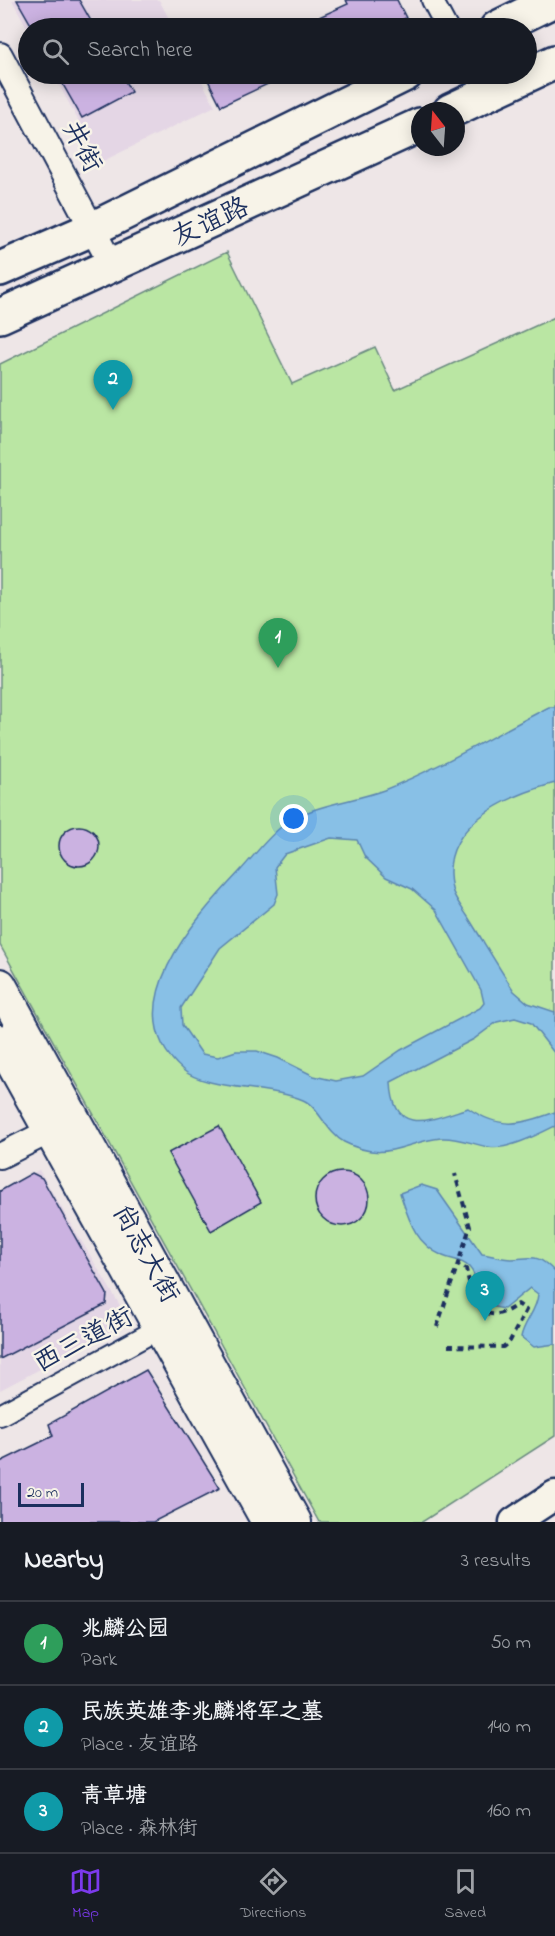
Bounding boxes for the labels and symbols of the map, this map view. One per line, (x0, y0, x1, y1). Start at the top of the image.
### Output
north arrow (411, 102, 465, 156)
street label: 井街 (51, 114, 111, 180)
street label: 友谊路 (166, 188, 256, 258)
pin: 2 (94, 360, 132, 410)
pin: 1 (258, 618, 298, 668)
your location (279, 804, 308, 833)
street label: 尚志大街 (102, 1198, 188, 1311)
pin: 3 (466, 1272, 504, 1321)
street label: 西三道街 (27, 1299, 141, 1384)
scale bar (18, 1480, 84, 1508)

